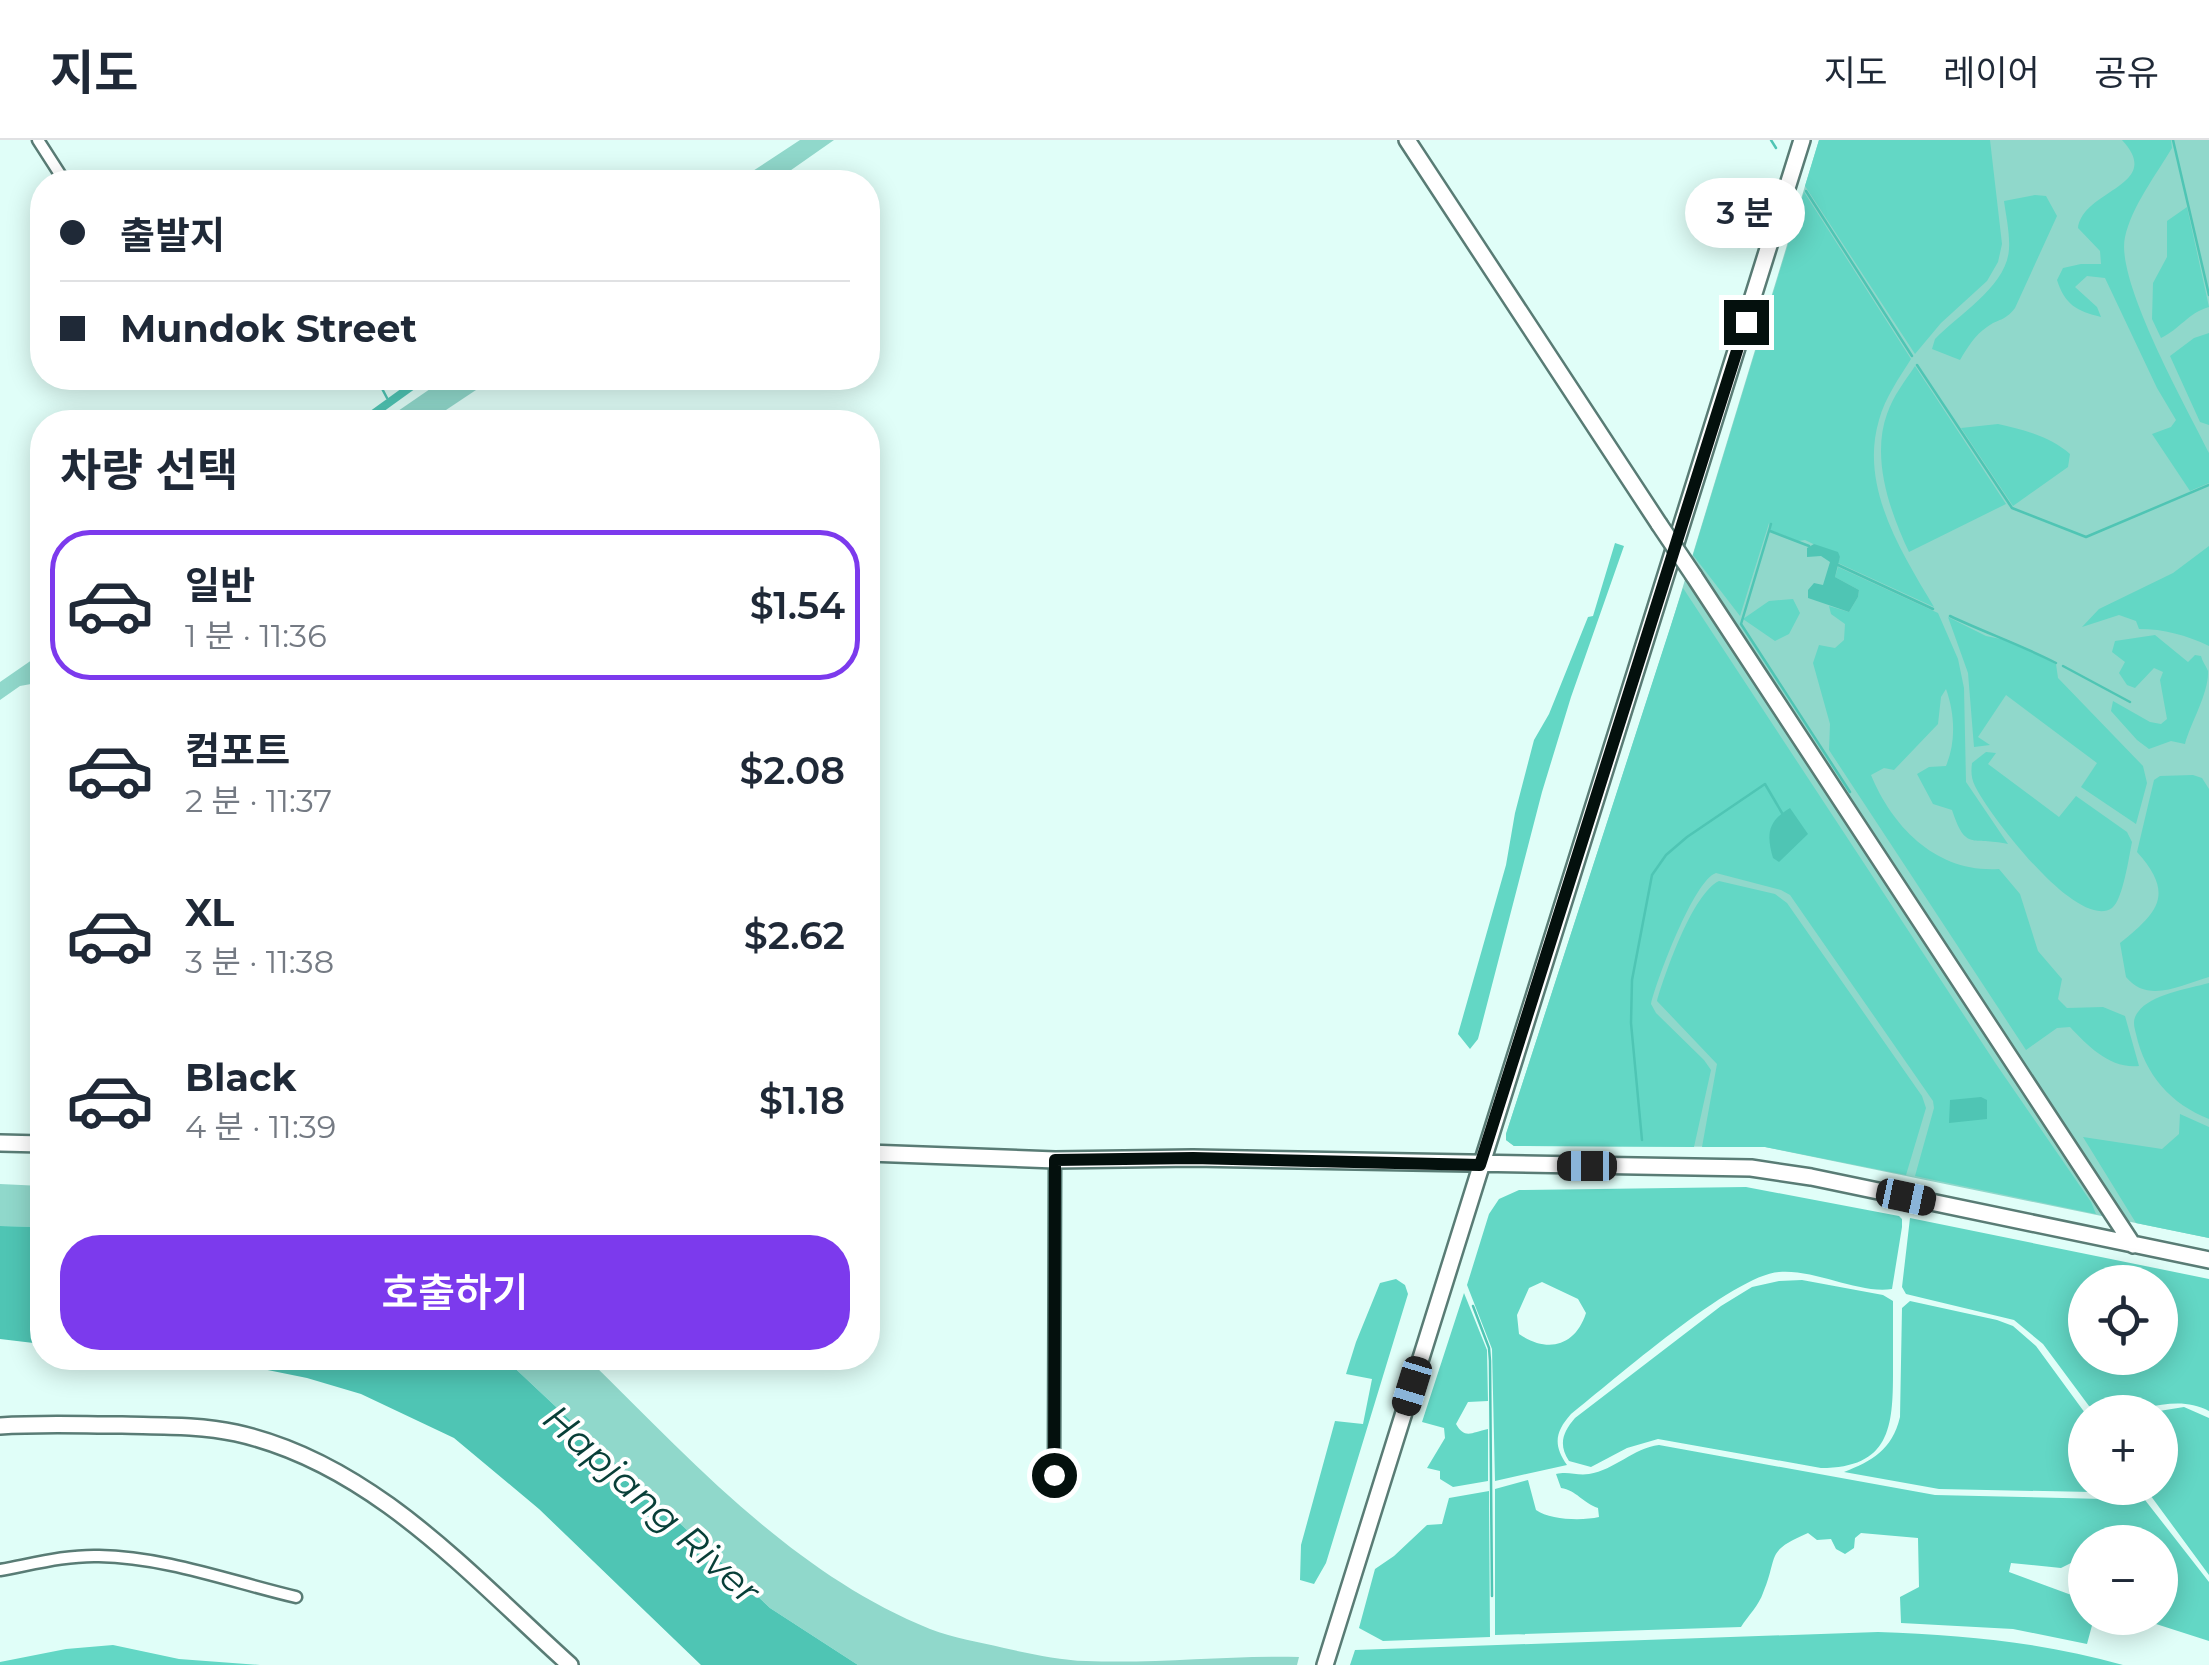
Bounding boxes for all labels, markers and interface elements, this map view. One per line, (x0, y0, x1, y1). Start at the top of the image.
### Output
text: 지도 (50, 44, 138, 102)
text: 지도 (1824, 51, 1888, 94)
text: 레이어 (1943, 51, 2040, 94)
text: 공유 (2095, 51, 2159, 94)
callout: 3 분 (1686, 177, 1806, 247)
text: 3 분 (1717, 193, 1773, 232)
text: 출발지 (120, 212, 225, 259)
route end (1724, 300, 1769, 345)
text: Mundok Street (120, 305, 417, 352)
text: 차량 선택 (60, 442, 238, 497)
icon: car (65, 560, 155, 650)
text: 일반 (185, 562, 255, 609)
text: $1.54 (750, 582, 845, 629)
text: 1 분 · 11:36 (185, 616, 327, 655)
icon: car (65, 725, 155, 815)
text: 컴포트 (185, 727, 290, 774)
text: $2.08 (739, 747, 845, 794)
text: 2 분 · 11:37 (185, 781, 332, 820)
text: XL (185, 889, 234, 936)
icon: car (65, 890, 155, 980)
text: $2.62 (744, 912, 845, 959)
text: 3 분 · 11:38 (185, 942, 334, 981)
text: Black (185, 1054, 296, 1101)
icon: car (65, 1055, 155, 1145)
text: $1.18 (759, 1077, 845, 1124)
text: 4 분 · 11:39 (185, 1107, 336, 1146)
car (1557, 1151, 1617, 1181)
car (1874, 1176, 1938, 1218)
button: 호출하기 (60, 1235, 850, 1350)
map controls (2068, 1265, 2178, 1635)
button: locate (2068, 1265, 2178, 1375)
car (1389, 1353, 1435, 1419)
water label: Hapjang River (534, 1394, 771, 1614)
button: + (2068, 1395, 2178, 1505)
route start (1032, 1453, 1077, 1498)
button: − (2068, 1525, 2178, 1635)

